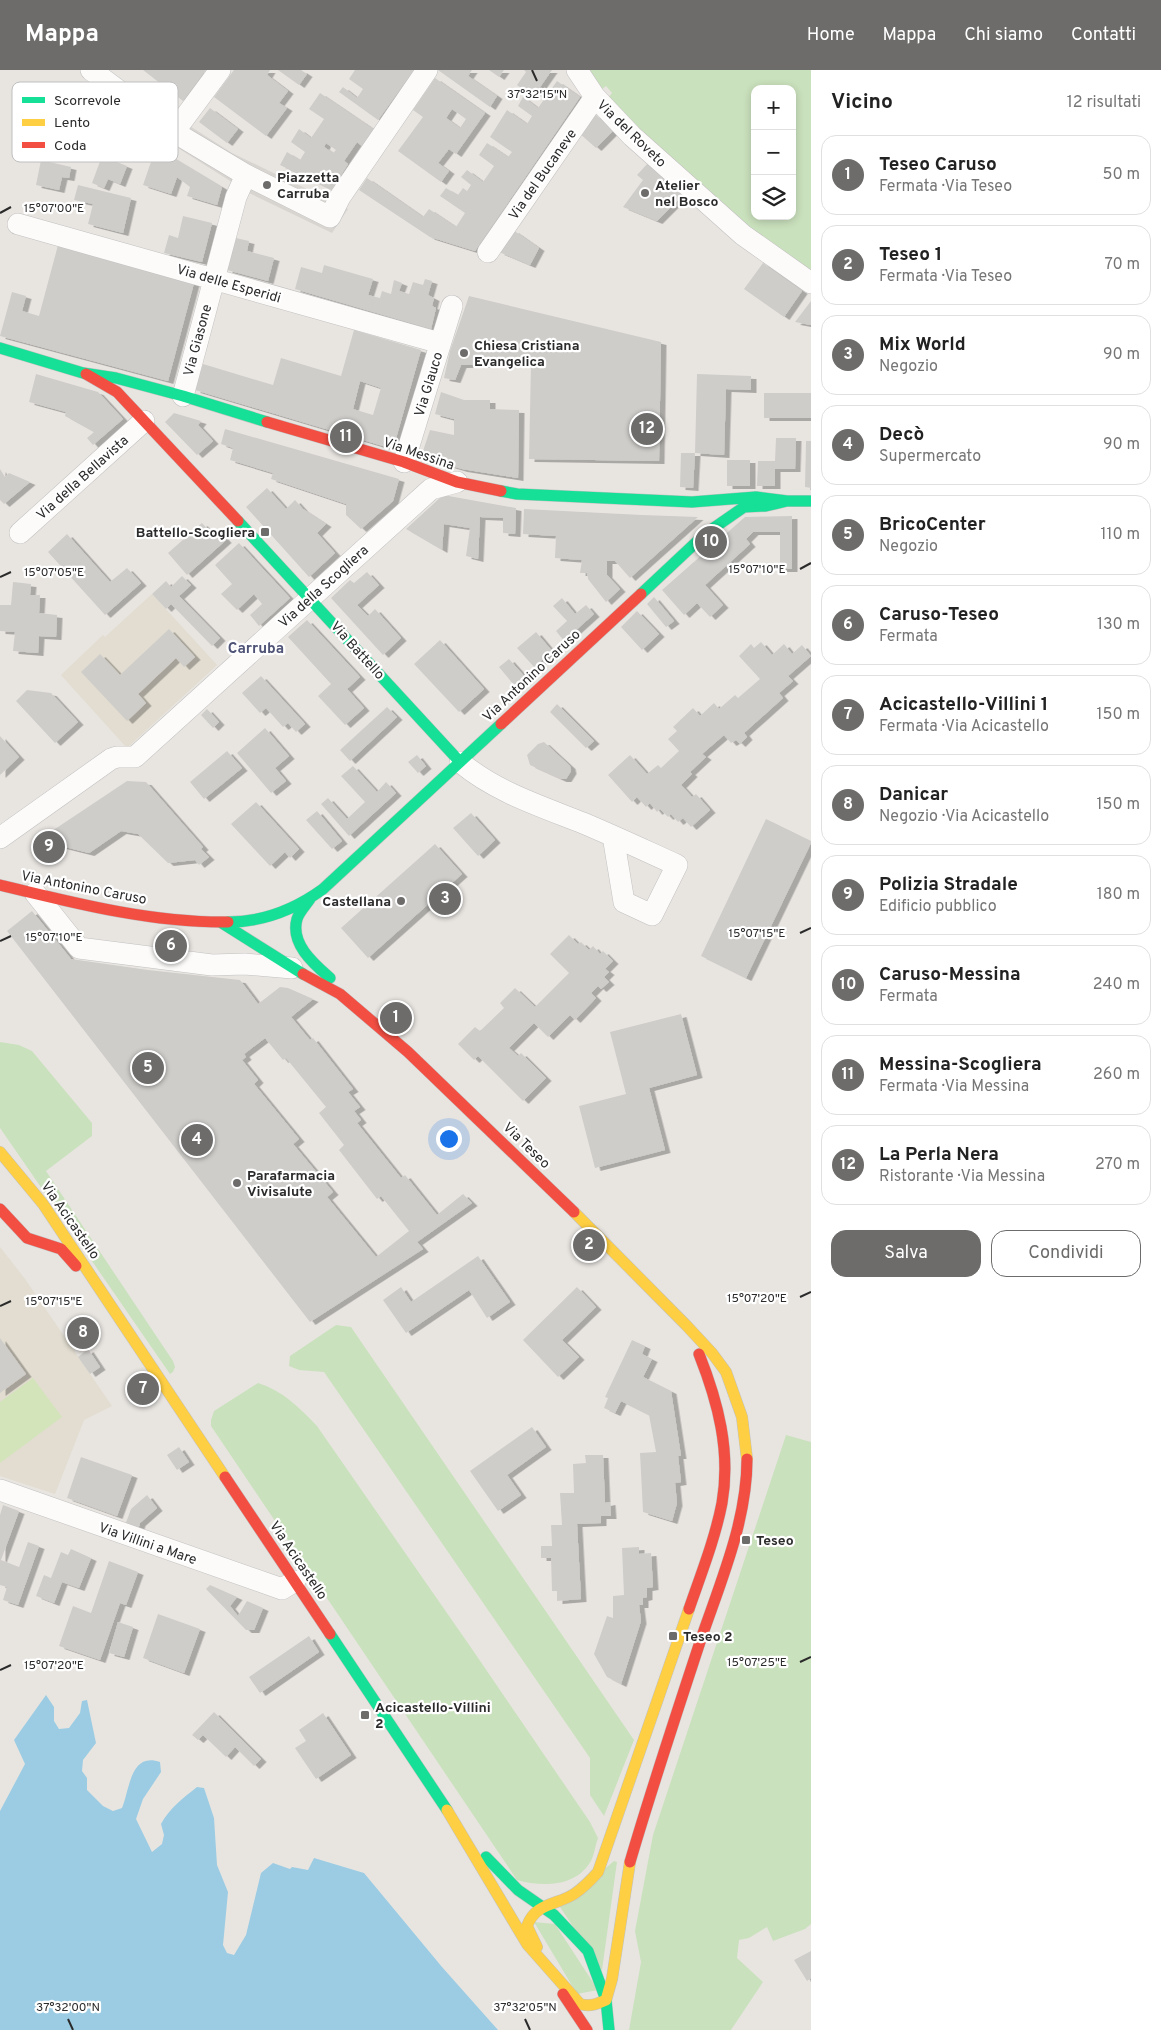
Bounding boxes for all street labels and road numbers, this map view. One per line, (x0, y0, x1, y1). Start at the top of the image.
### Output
street label: Via del Roveto (593, 97, 669, 172)
street label: Via del Bucaneve (506, 126, 581, 224)
street label: Via delle Esperidi (174, 261, 283, 307)
street label: Via Giasone (181, 303, 216, 378)
street label: Via Glauco (412, 350, 447, 419)
street label: Via della Bellavista (33, 432, 133, 524)
street label: Via Messina (381, 434, 456, 475)
street label: Via della Scogliera (275, 542, 373, 632)
street label: Via Battello (326, 618, 388, 684)
street label: Via Antonino Caruso (480, 626, 585, 726)
street label: Via Antonino Caruso (20, 868, 148, 909)
street label: Via Teseo (499, 1119, 553, 1173)
street label: Via Acicastello (37, 1179, 103, 1263)
street label: Via Acicastello (265, 1518, 330, 1604)
street label: Via Villini a Mare (96, 1520, 199, 1569)

